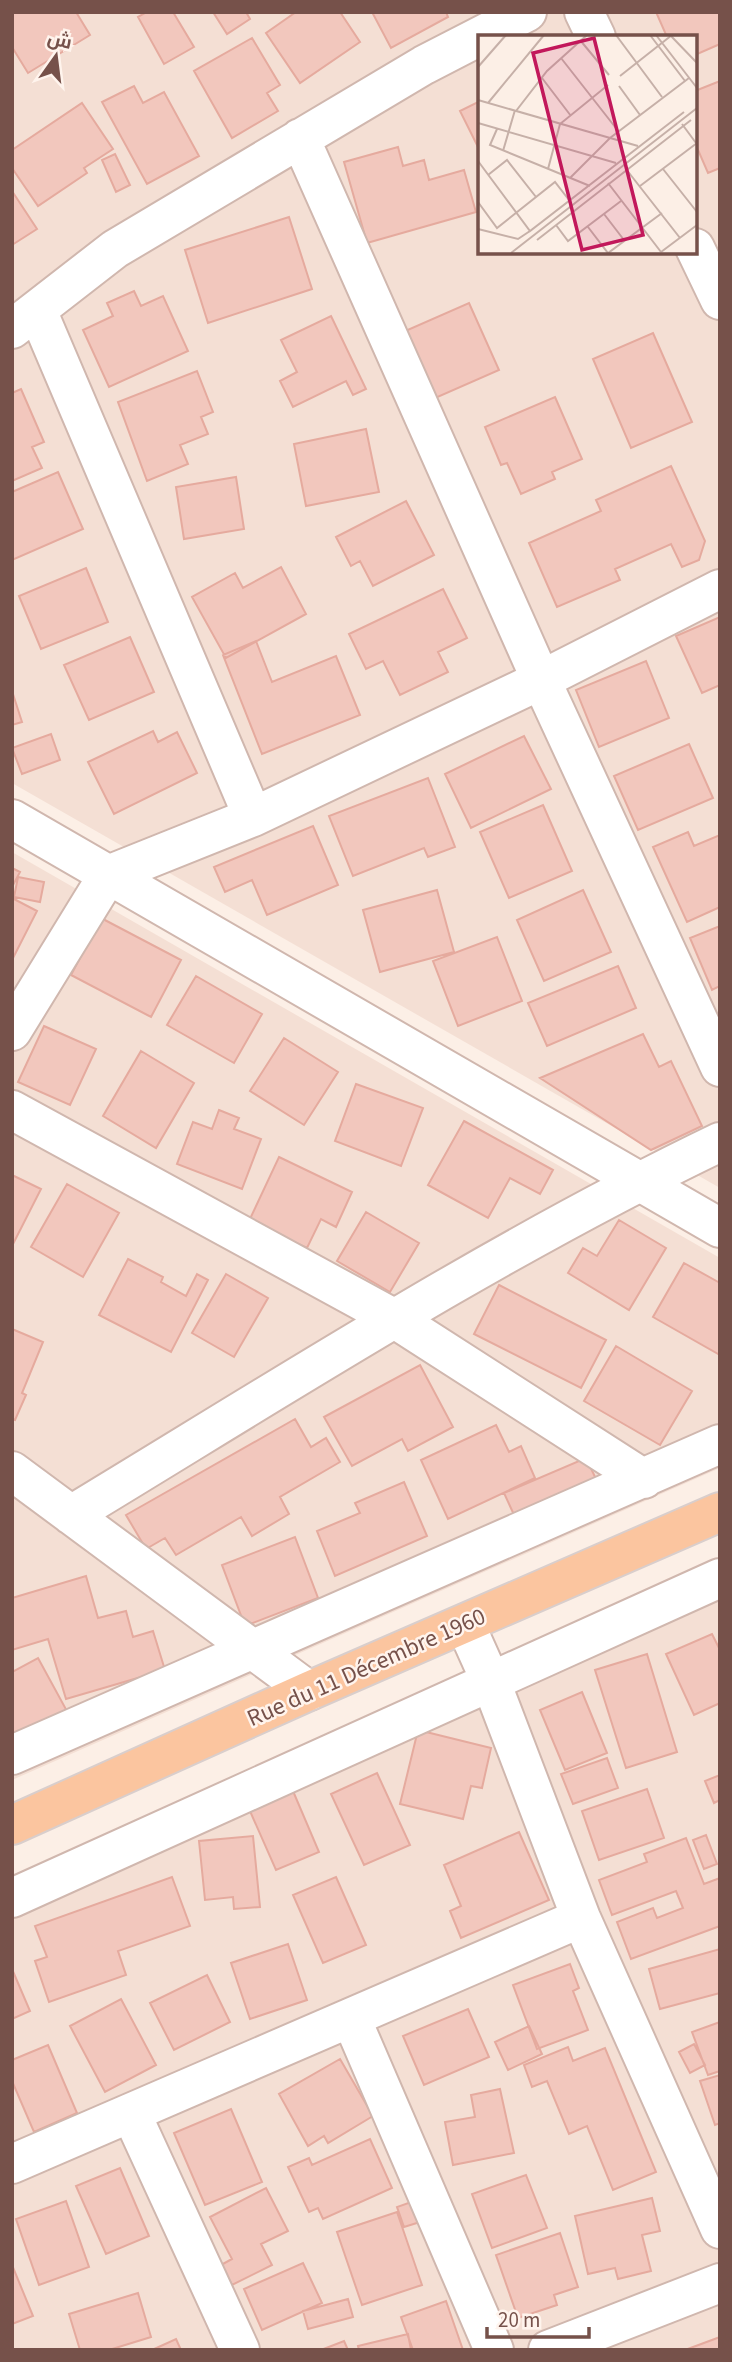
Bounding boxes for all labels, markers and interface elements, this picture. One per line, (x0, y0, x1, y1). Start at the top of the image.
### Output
north arrow (21, 21, 91, 91)
text: ش (45, 25, 75, 57)
inset map (478, 35, 697, 254)
street label: Rue du 11 Décembre 1960 (241, 1599, 491, 1736)
scale bar (487, 2296, 588, 2340)
text: 20 m (498, 2305, 540, 2335)

